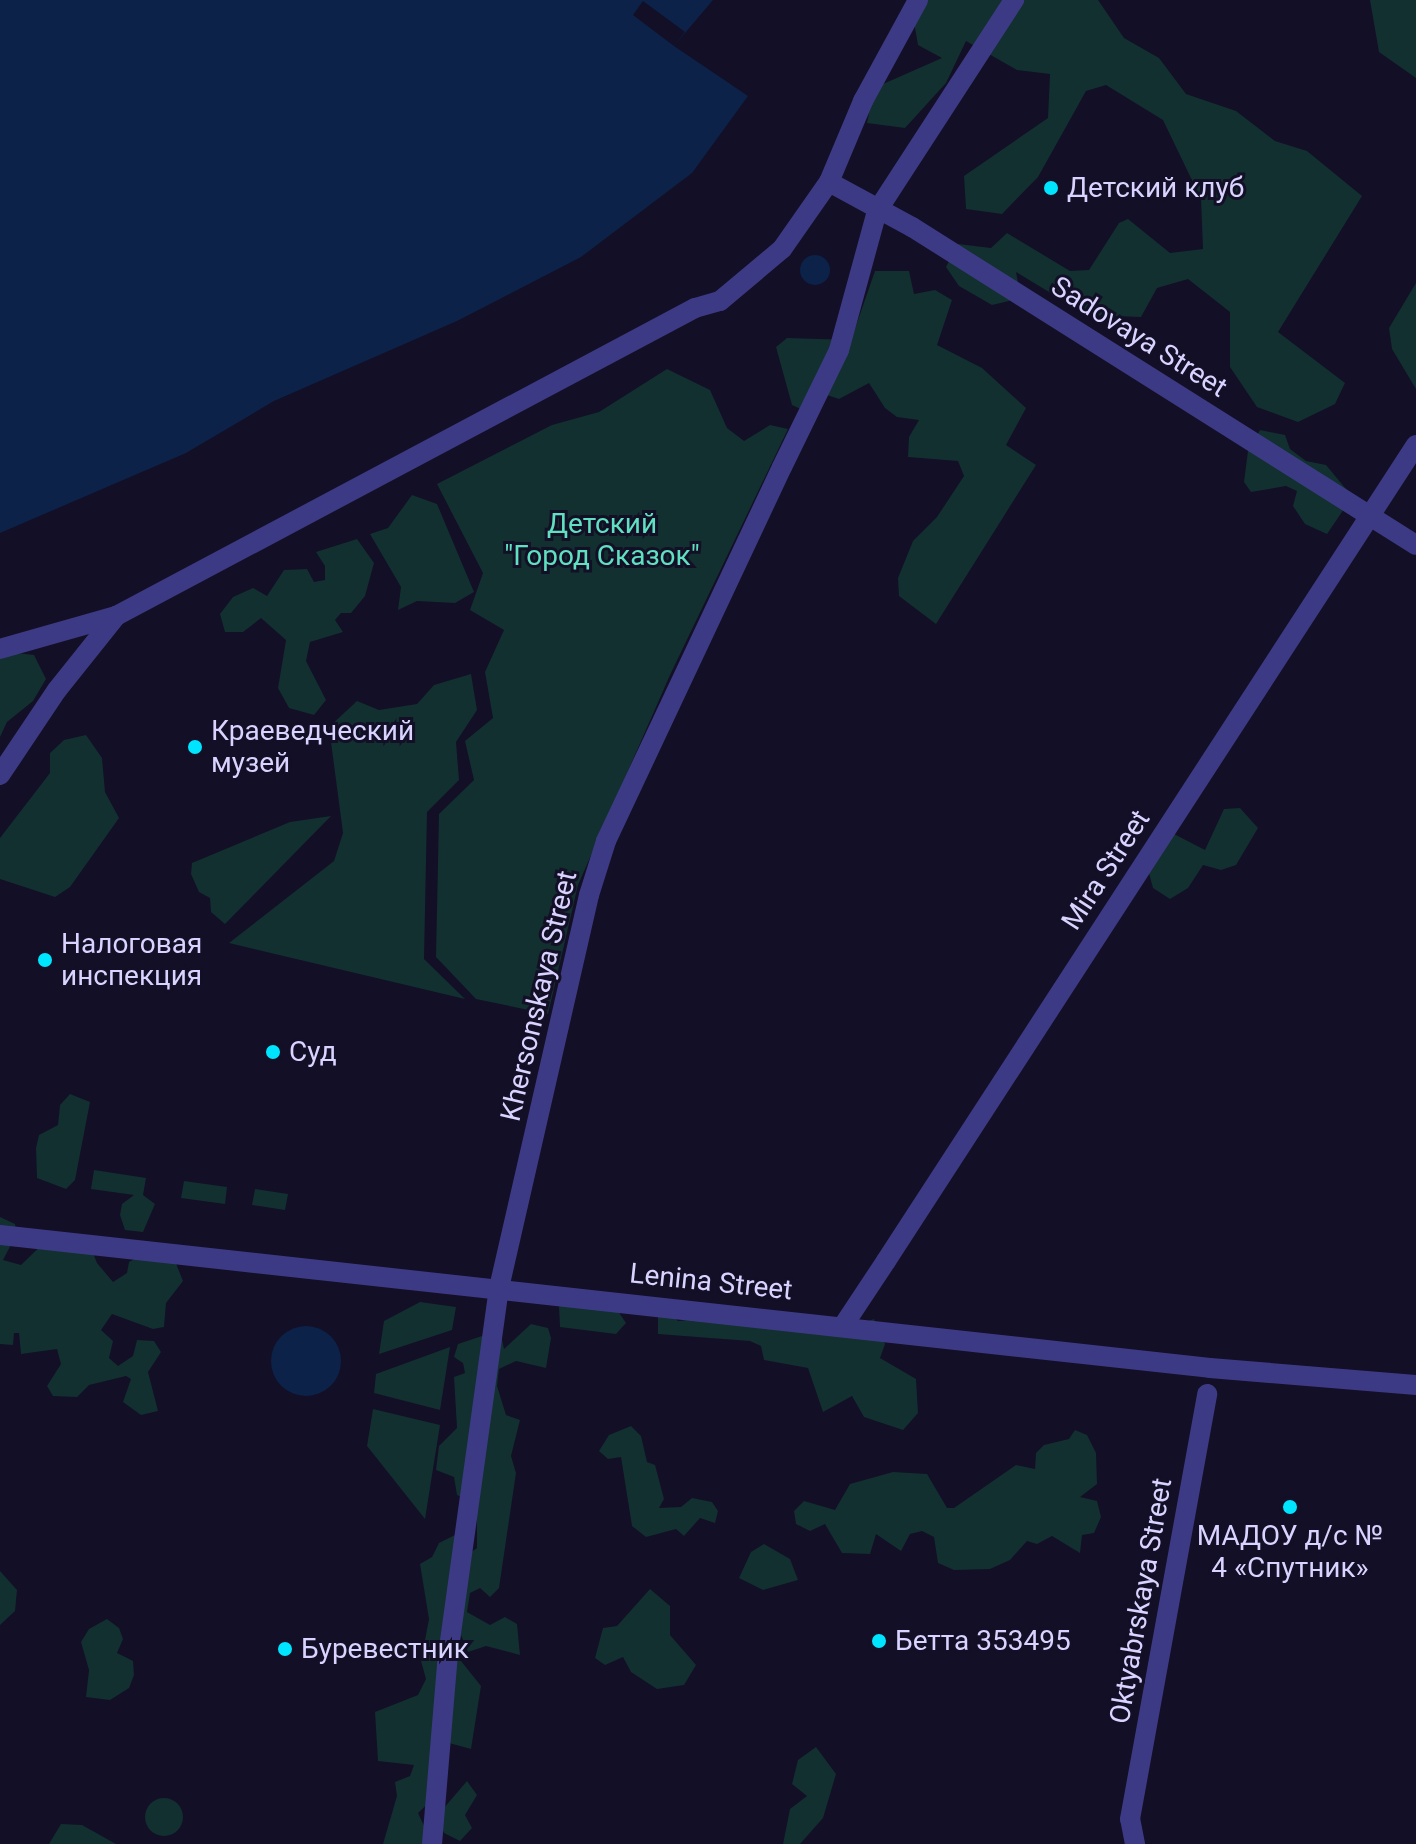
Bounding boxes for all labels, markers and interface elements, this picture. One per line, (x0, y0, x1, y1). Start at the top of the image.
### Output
place label: Детский клуб (1067, 171, 1244, 205)
marker: Детский клуб (1042, 179, 1060, 197)
street label: Sadovaya Street (1045, 270, 1233, 404)
park label: Детский "Город Сказок" (504, 507, 700, 573)
place label: Краеведческий музей (211, 714, 414, 780)
marker: Краеведческий музей (186, 738, 204, 756)
street label: Mira Street (1055, 804, 1157, 936)
street label: Khersonskaya Street (494, 868, 584, 1124)
place label: Налоговая инспекция (61, 927, 202, 993)
marker: Налоговая инспекция (36, 951, 54, 969)
place label: Суд (289, 1035, 337, 1069)
marker: Суд (264, 1043, 282, 1061)
street label: Lenina Street (628, 1257, 794, 1307)
street label: Oktyabrskaya Street (1103, 1476, 1179, 1726)
marker: МАДОУ д/с № 4 «Спутник» (1281, 1498, 1299, 1516)
place label: МАДОУ д/с № 4 «Спутник» (1197, 1519, 1383, 1585)
place label: Бетта 353495 (895, 1624, 1071, 1658)
place label: Буревестник (301, 1632, 469, 1666)
marker: Бетта 353495 (870, 1632, 888, 1650)
marker: Буревестник (276, 1640, 294, 1658)

